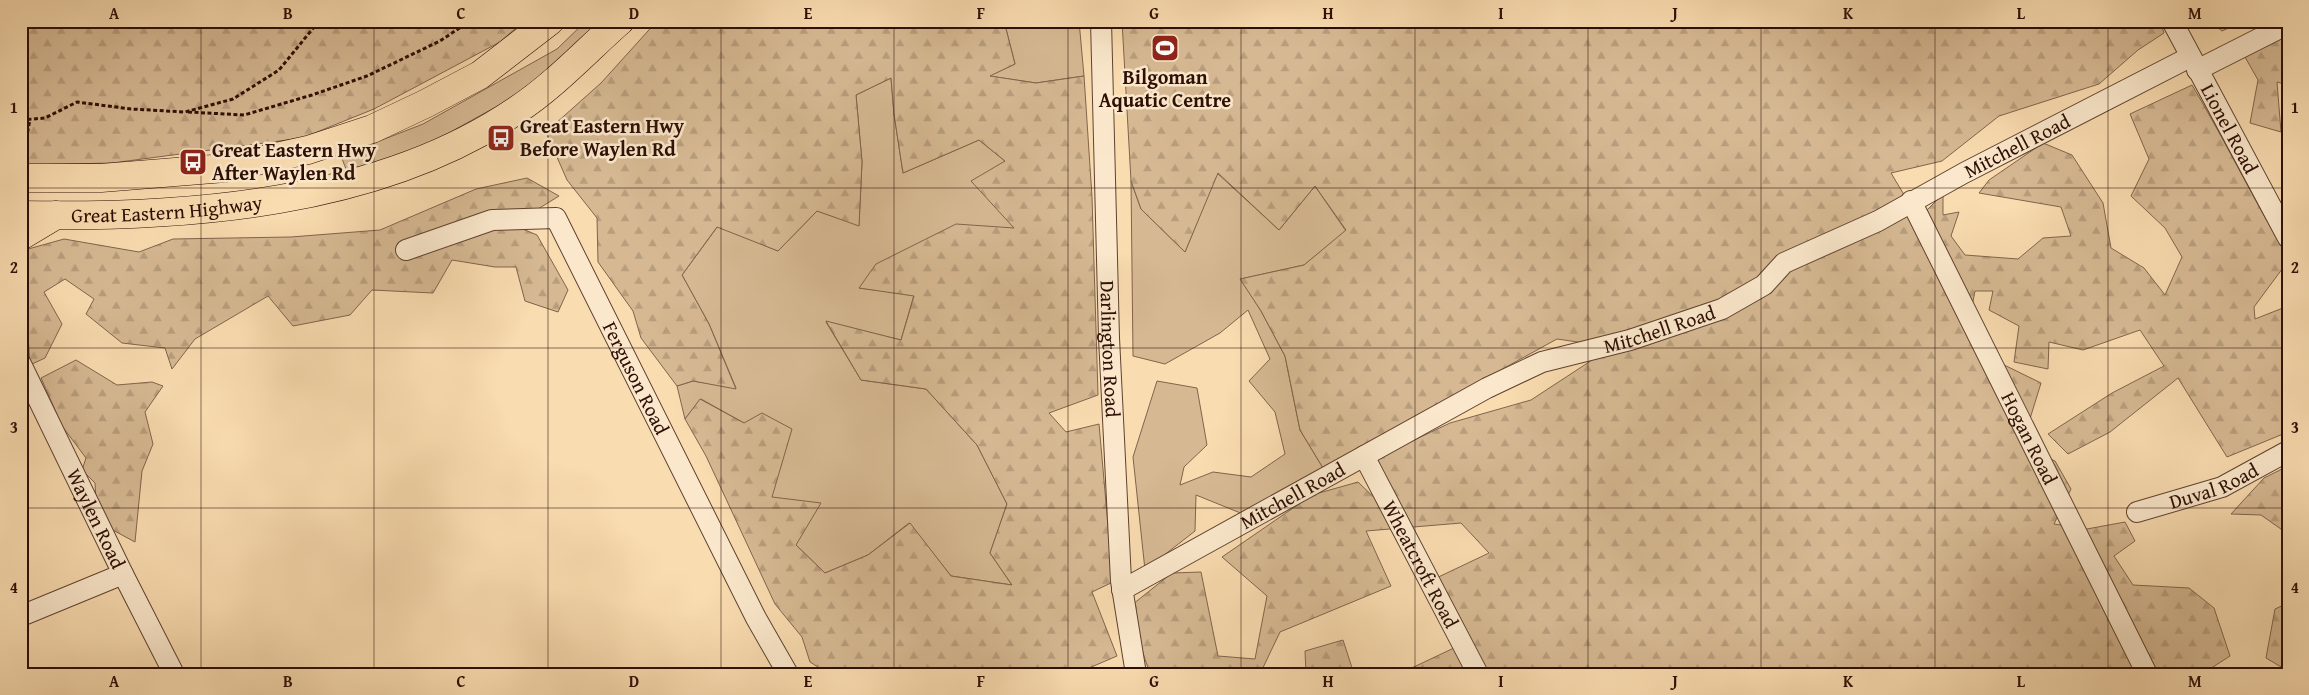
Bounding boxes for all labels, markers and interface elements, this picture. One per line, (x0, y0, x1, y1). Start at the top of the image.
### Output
text: A (109, 1, 120, 25)
text: B (283, 1, 293, 25)
text: C (456, 1, 466, 25)
text: D (629, 1, 639, 25)
text: E (804, 1, 813, 25)
text: F (977, 1, 985, 25)
text: G (1149, 1, 1159, 25)
text: H (1322, 1, 1334, 25)
text: I (1498, 1, 1504, 25)
text: J (1669, 1, 1678, 25)
text: K (1843, 1, 1854, 25)
text: L (2017, 1, 2026, 25)
text: M (2188, 1, 2202, 25)
sports icon: Bilgoman Aquatic Centre (1150, 33, 1180, 63)
place label: Bilgoman Aquatic Centre (1099, 62, 1231, 114)
street label: Lionel Road (2194, 78, 2266, 179)
text: 1 (10, 95, 18, 119)
text: 1 (2291, 95, 2299, 119)
street label: Mitchell Road (1959, 106, 2075, 185)
place label: Great Eastern Hwy Before Waylen Rd (520, 111, 685, 163)
bus stop icon: Great Eastern Hwy Before Waylen Rd (486, 123, 516, 153)
place label: Great Eastern Hwy After Waylen Rd (212, 135, 377, 187)
bus stop icon: Great Eastern Hwy After Waylen Rd (178, 147, 208, 177)
street label: Great Eastern Highway (71, 187, 264, 229)
text: 2 (10, 255, 18, 279)
text: 2 (2291, 255, 2299, 279)
street label: Darlington Road (1094, 280, 1128, 418)
street label: Mitchell Road (1601, 297, 1719, 360)
street label: Ferguson Road (596, 316, 677, 440)
street label: Hogan Road (1994, 386, 2065, 490)
text: 3 (10, 415, 18, 439)
text: 3 (2291, 415, 2299, 439)
street label: Mitchell Road (1235, 454, 1350, 536)
street label: Duval Road (2165, 455, 2264, 516)
street label: Waylen Road (60, 464, 133, 574)
street label: Wheatcroft Road (1375, 495, 1467, 633)
text: 4 (10, 575, 18, 599)
text: 4 (2291, 575, 2299, 599)
text: A (109, 669, 120, 693)
text: B (283, 669, 293, 693)
text: C (456, 669, 466, 693)
text: D (629, 669, 639, 693)
text: E (804, 669, 813, 693)
text: F (977, 669, 985, 693)
text: G (1149, 669, 1159, 693)
text: H (1322, 669, 1334, 693)
text: I (1498, 669, 1504, 693)
text: J (1669, 669, 1678, 693)
text: K (1843, 669, 1854, 693)
text: L (2017, 669, 2026, 693)
text: M (2188, 669, 2202, 693)

